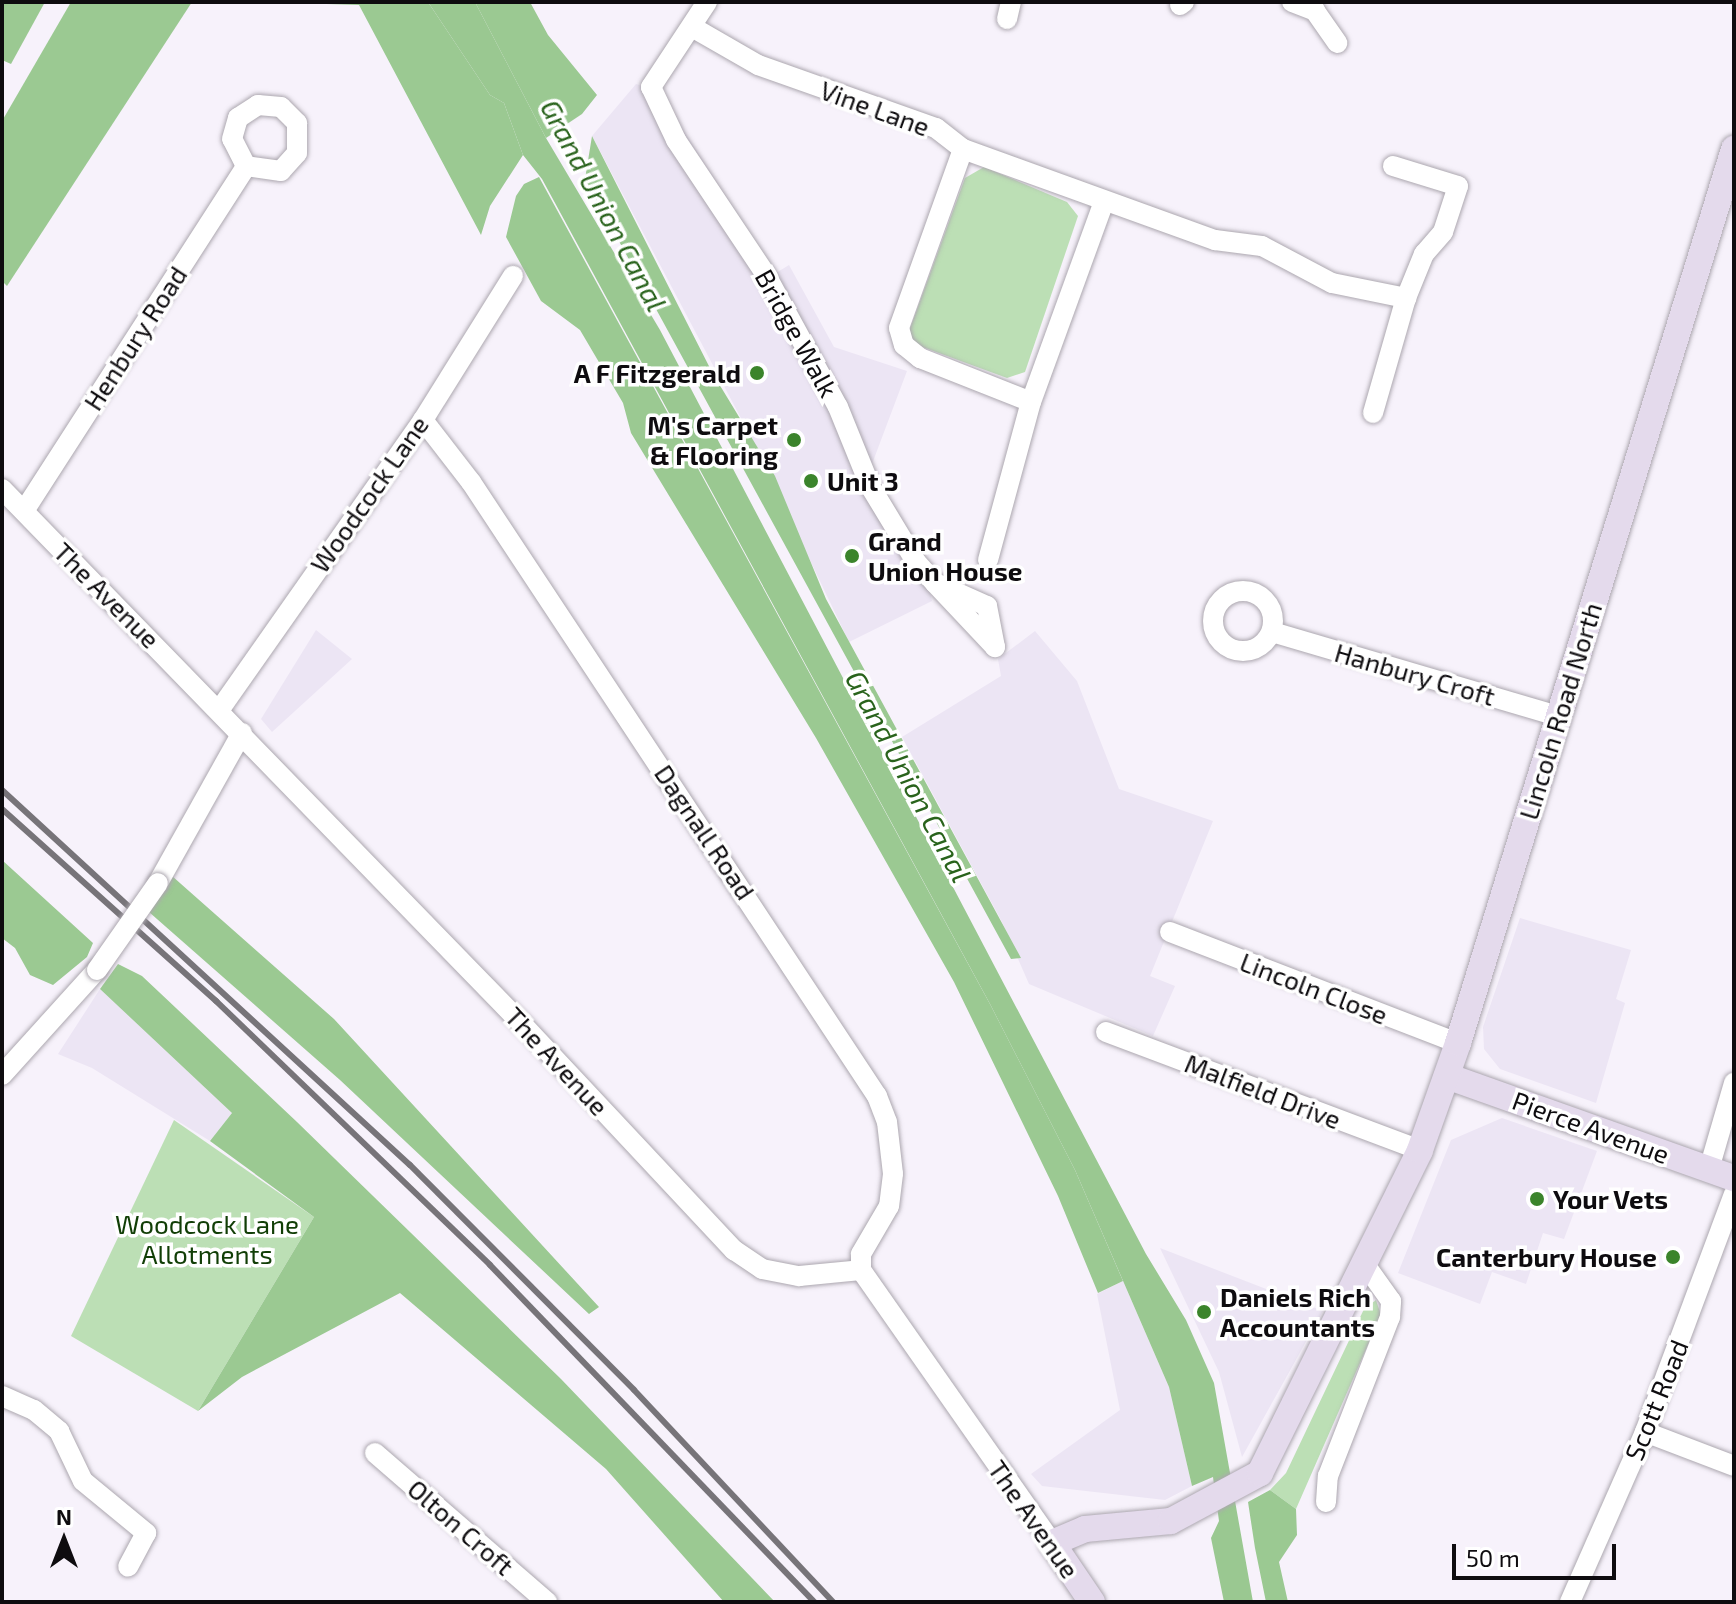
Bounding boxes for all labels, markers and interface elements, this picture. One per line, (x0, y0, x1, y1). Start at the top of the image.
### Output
street label: Vine Lane (816, 74, 934, 142)
water label: Grand Union Canal (534, 93, 674, 317)
street label: Henbury Road (77, 260, 193, 416)
street label: Bridge Walk (749, 264, 845, 402)
place label: A F Fitzgerald (573, 357, 741, 389)
marker: A F Fitzgerald (748, 364, 766, 382)
place label: M's Carpet & Flooring (647, 409, 778, 470)
street label: Woodcock Lane (303, 410, 435, 578)
marker: M's Carpet & Flooring (785, 431, 803, 449)
place label: Unit 3 (827, 465, 899, 497)
marker: Unit 3 (802, 472, 820, 490)
place label: Grand Union House (868, 525, 1022, 586)
street label: The Avenue (47, 535, 167, 655)
marker: Grand Union House (843, 547, 861, 565)
street label: Lincoln Road North (1512, 599, 1608, 823)
street label: Hanbury Croft (1331, 636, 1499, 712)
water label: Grand Union Canal (839, 664, 979, 888)
street label: Dagnall Road (648, 758, 762, 906)
street label: Lincoln Close (1236, 946, 1392, 1030)
street label: The Avenue (499, 1000, 615, 1122)
street label: Malfield Drive (1181, 1047, 1345, 1135)
street label: Pierce Avenue (1508, 1084, 1674, 1170)
place label: Your Vets (1553, 1183, 1669, 1215)
marker: Your Vets (1528, 1190, 1546, 1208)
park label: Woodcock Lane Allotments (115, 1208, 299, 1270)
place label: Canterbury House (1435, 1241, 1657, 1273)
marker: Canterbury House (1664, 1248, 1682, 1266)
place label: Daniels Rich Accountants (1220, 1281, 1375, 1342)
marker: Daniels Rich Accountants (1195, 1303, 1213, 1321)
street label: Scott Road (1618, 1335, 1694, 1465)
street label: The Avenue (982, 1454, 1086, 1584)
street label: Olton Croft (402, 1473, 520, 1581)
north arrow (24, 1500, 104, 1580)
text: N (56, 1503, 72, 1529)
scale bar (1456, 1528, 1620, 1578)
text: 50 m (1466, 1543, 1520, 1572)

